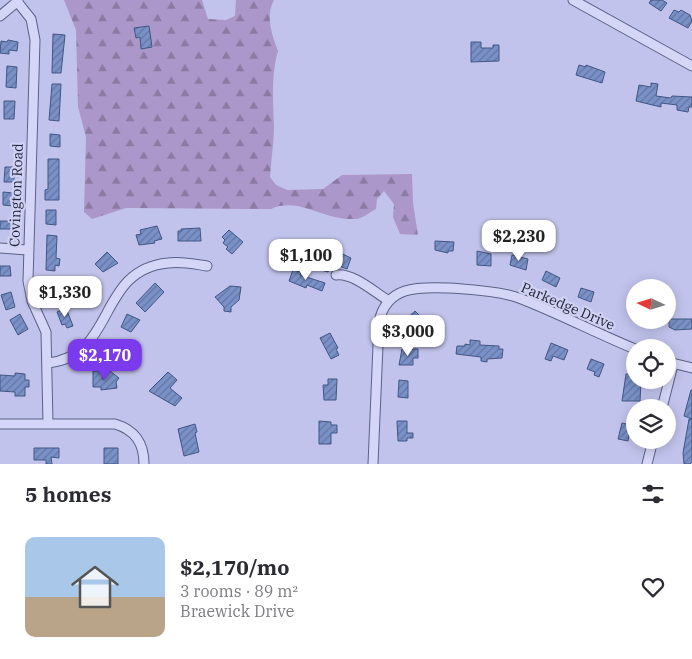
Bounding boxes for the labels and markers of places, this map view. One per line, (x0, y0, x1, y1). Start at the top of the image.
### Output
pin: $2,230 (478, 220, 560, 262)
pin: $1,100 (265, 238, 347, 281)
pin: $1,330 (24, 276, 106, 318)
pin: $3,000 (367, 314, 449, 357)
pin: $2,170 (64, 338, 146, 381)

